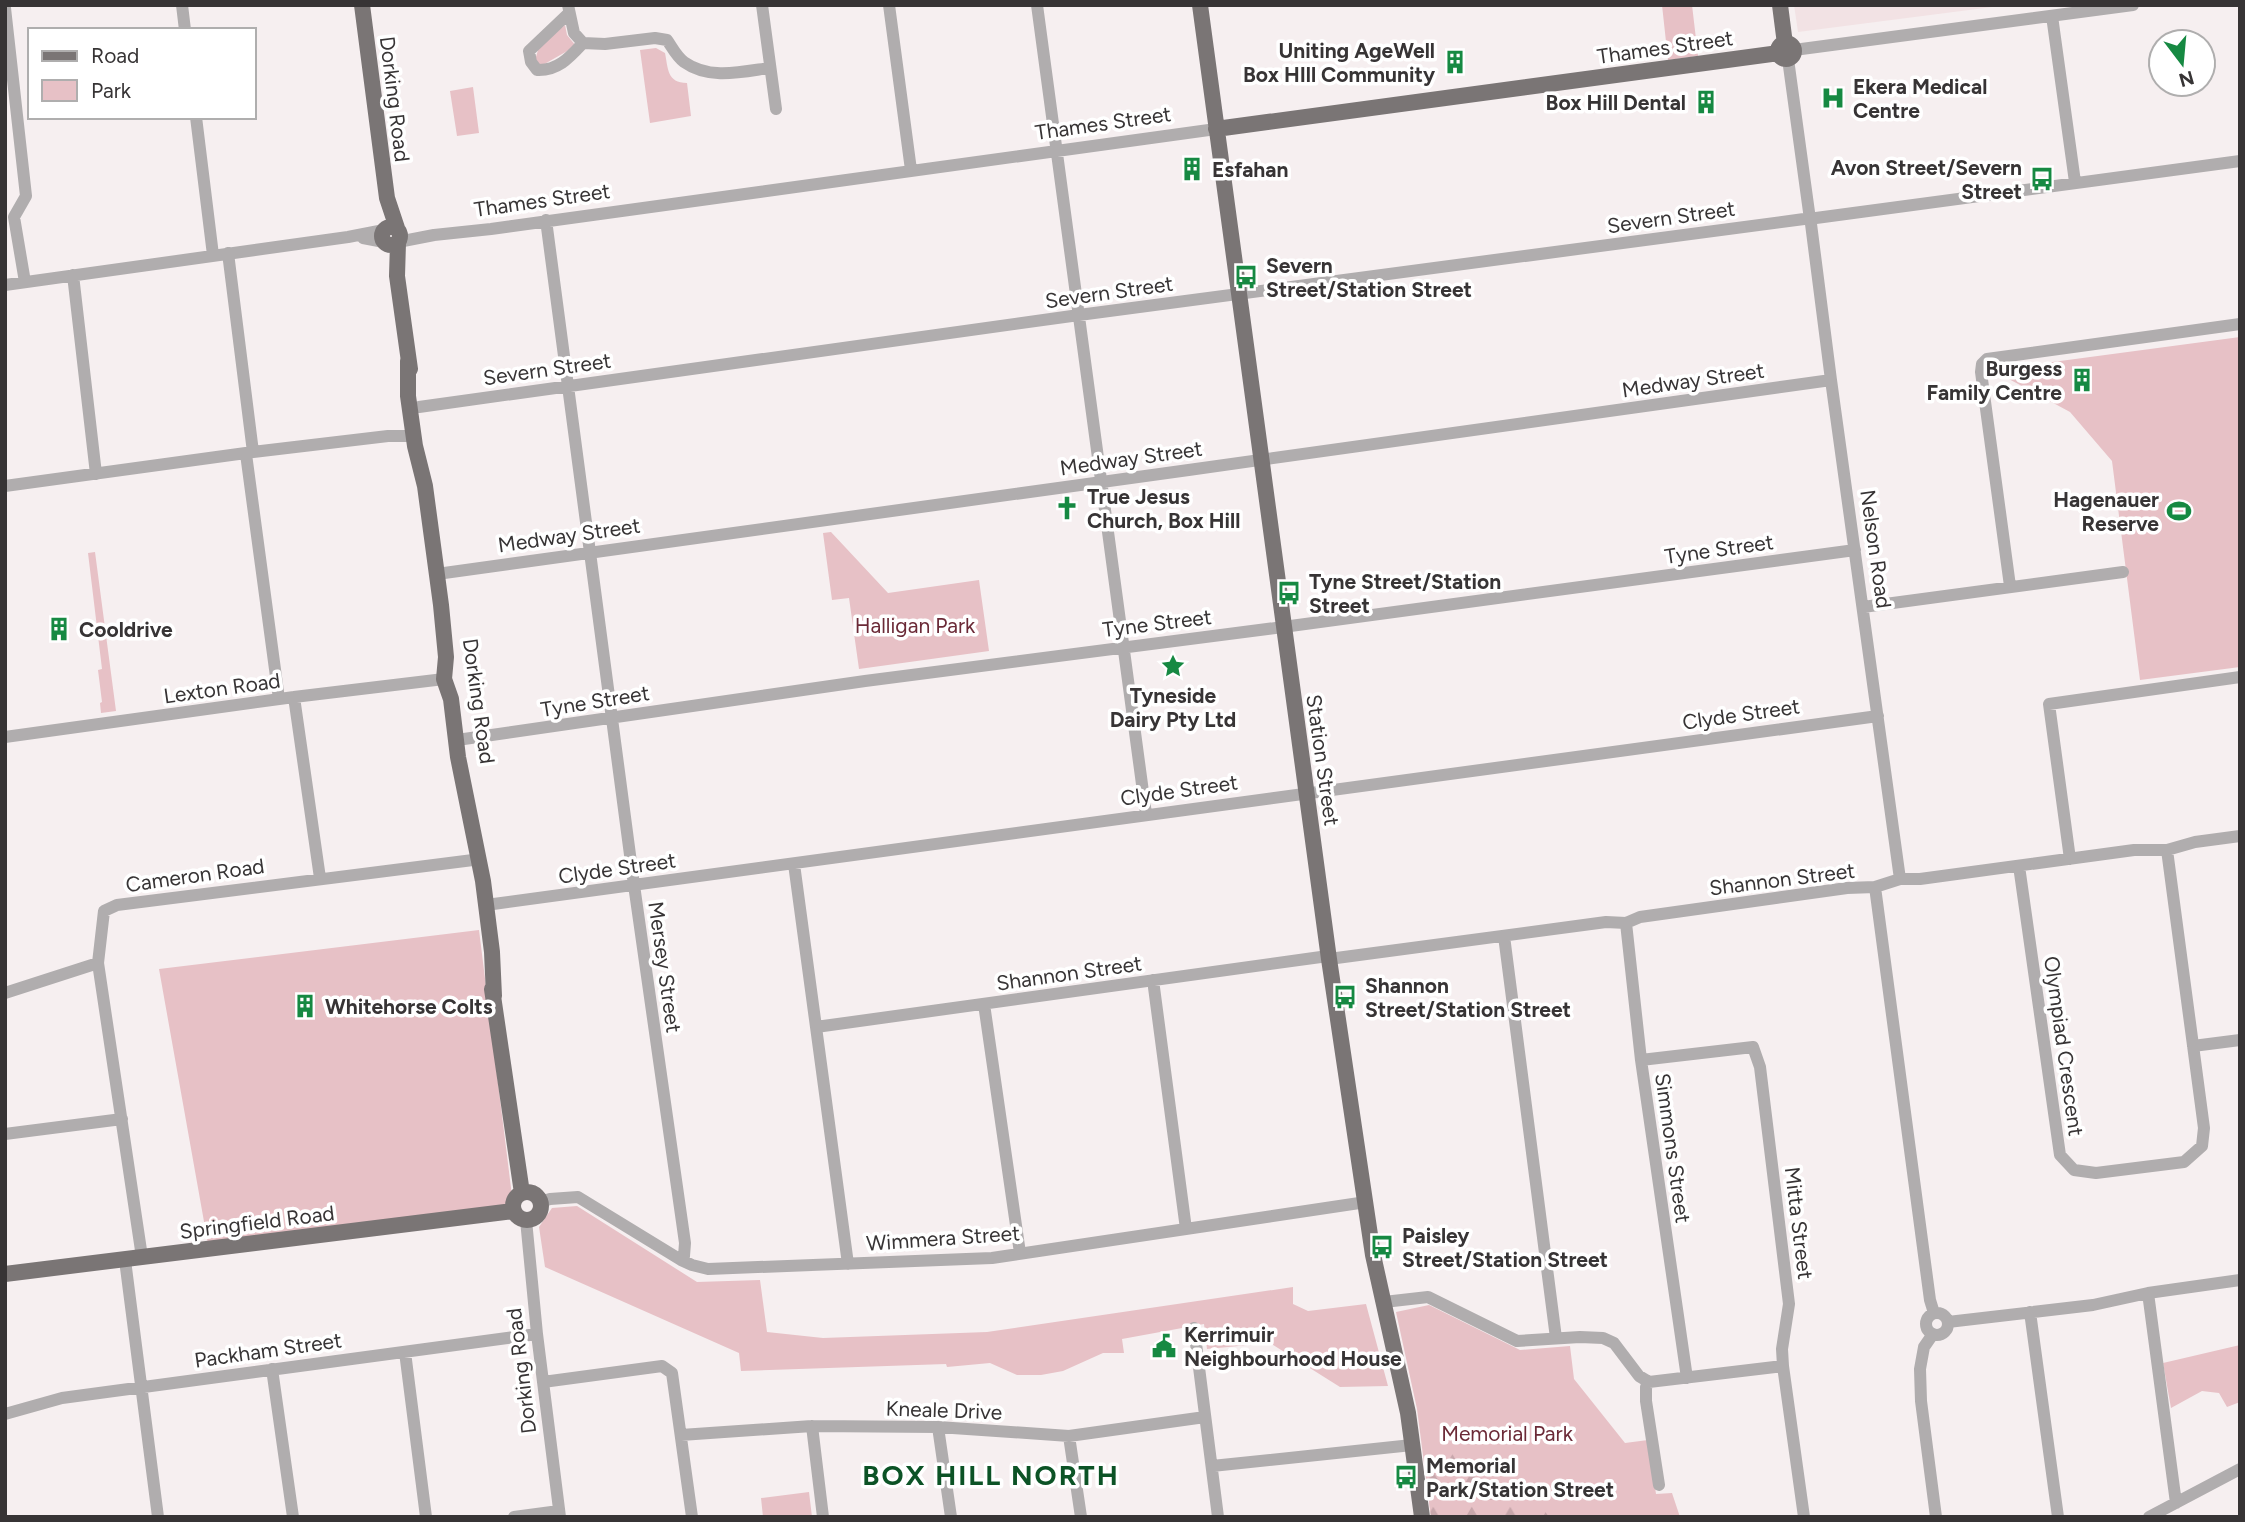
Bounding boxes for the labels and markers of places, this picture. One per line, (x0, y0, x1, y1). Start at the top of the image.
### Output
place label: Uniting AgeWell Box HIll Community (1243, 38, 1436, 87)
building icon: Uniting AgeWell Box HIll Community (1441, 48, 1469, 76)
place label: Ekera Medical Centre (1853, 74, 1987, 123)
hospital icon: Ekera Medical Centre (1819, 84, 1847, 112)
building icon: Box Hill Dental (1692, 88, 1720, 116)
place label: Box Hill Dental (1546, 90, 1686, 115)
building icon: Esfahan (1178, 155, 1206, 183)
place label: Avon Street/Severn Street (1831, 155, 2022, 204)
place label: Esfahan (1212, 157, 1288, 182)
bus stop icon: Avon Street/Severn Street (2028, 165, 2056, 193)
place label: Severn Street/Station Street (1266, 253, 1472, 302)
bus stop icon: Severn Street/Station Street (1232, 263, 1260, 291)
place label: Burgess Family Centre (1926, 356, 2062, 405)
building icon: Burgess Family Centre (2068, 366, 2096, 394)
place label: True Jesus Church, Box Hill (1087, 484, 1240, 533)
place label: Hagenauer Reserve (2053, 487, 2159, 536)
church icon: True Jesus Church, Box Hill (1053, 494, 1081, 522)
sports icon: Hagenauer Reserve (2165, 497, 2193, 525)
place label: Tyne Street/Station Street (1309, 569, 1501, 618)
bus stop icon: Tyne Street/Station Street (1275, 579, 1303, 607)
building icon: Cooldrive (45, 615, 73, 643)
place label: Cooldrive (79, 617, 173, 642)
place icon: Tyneside Dairy Pty Ltd (1159, 652, 1187, 680)
place label: Tyneside Dairy Pty Ltd (1110, 683, 1236, 732)
place label: Shannon Street/Station Street (1365, 973, 1571, 1022)
bus stop icon: Shannon Street/Station Street (1331, 983, 1359, 1011)
building icon: Whitehorse Colts (291, 992, 319, 1020)
place label: Whitehorse Colts (325, 994, 493, 1019)
place label: Paisley Street/Station Street (1402, 1223, 1608, 1272)
bus stop icon: Paisley Street/Station Street (1368, 1233, 1396, 1261)
place label: Kerrimuir Neighbourhood House (1184, 1322, 1402, 1371)
public building icon: Kerrimuir Neighbourhood House (1150, 1332, 1178, 1360)
place label: Memorial Park/Station Street (1426, 1453, 1614, 1502)
bus stop icon: Memorial Park/Station Street (1392, 1463, 1420, 1491)

